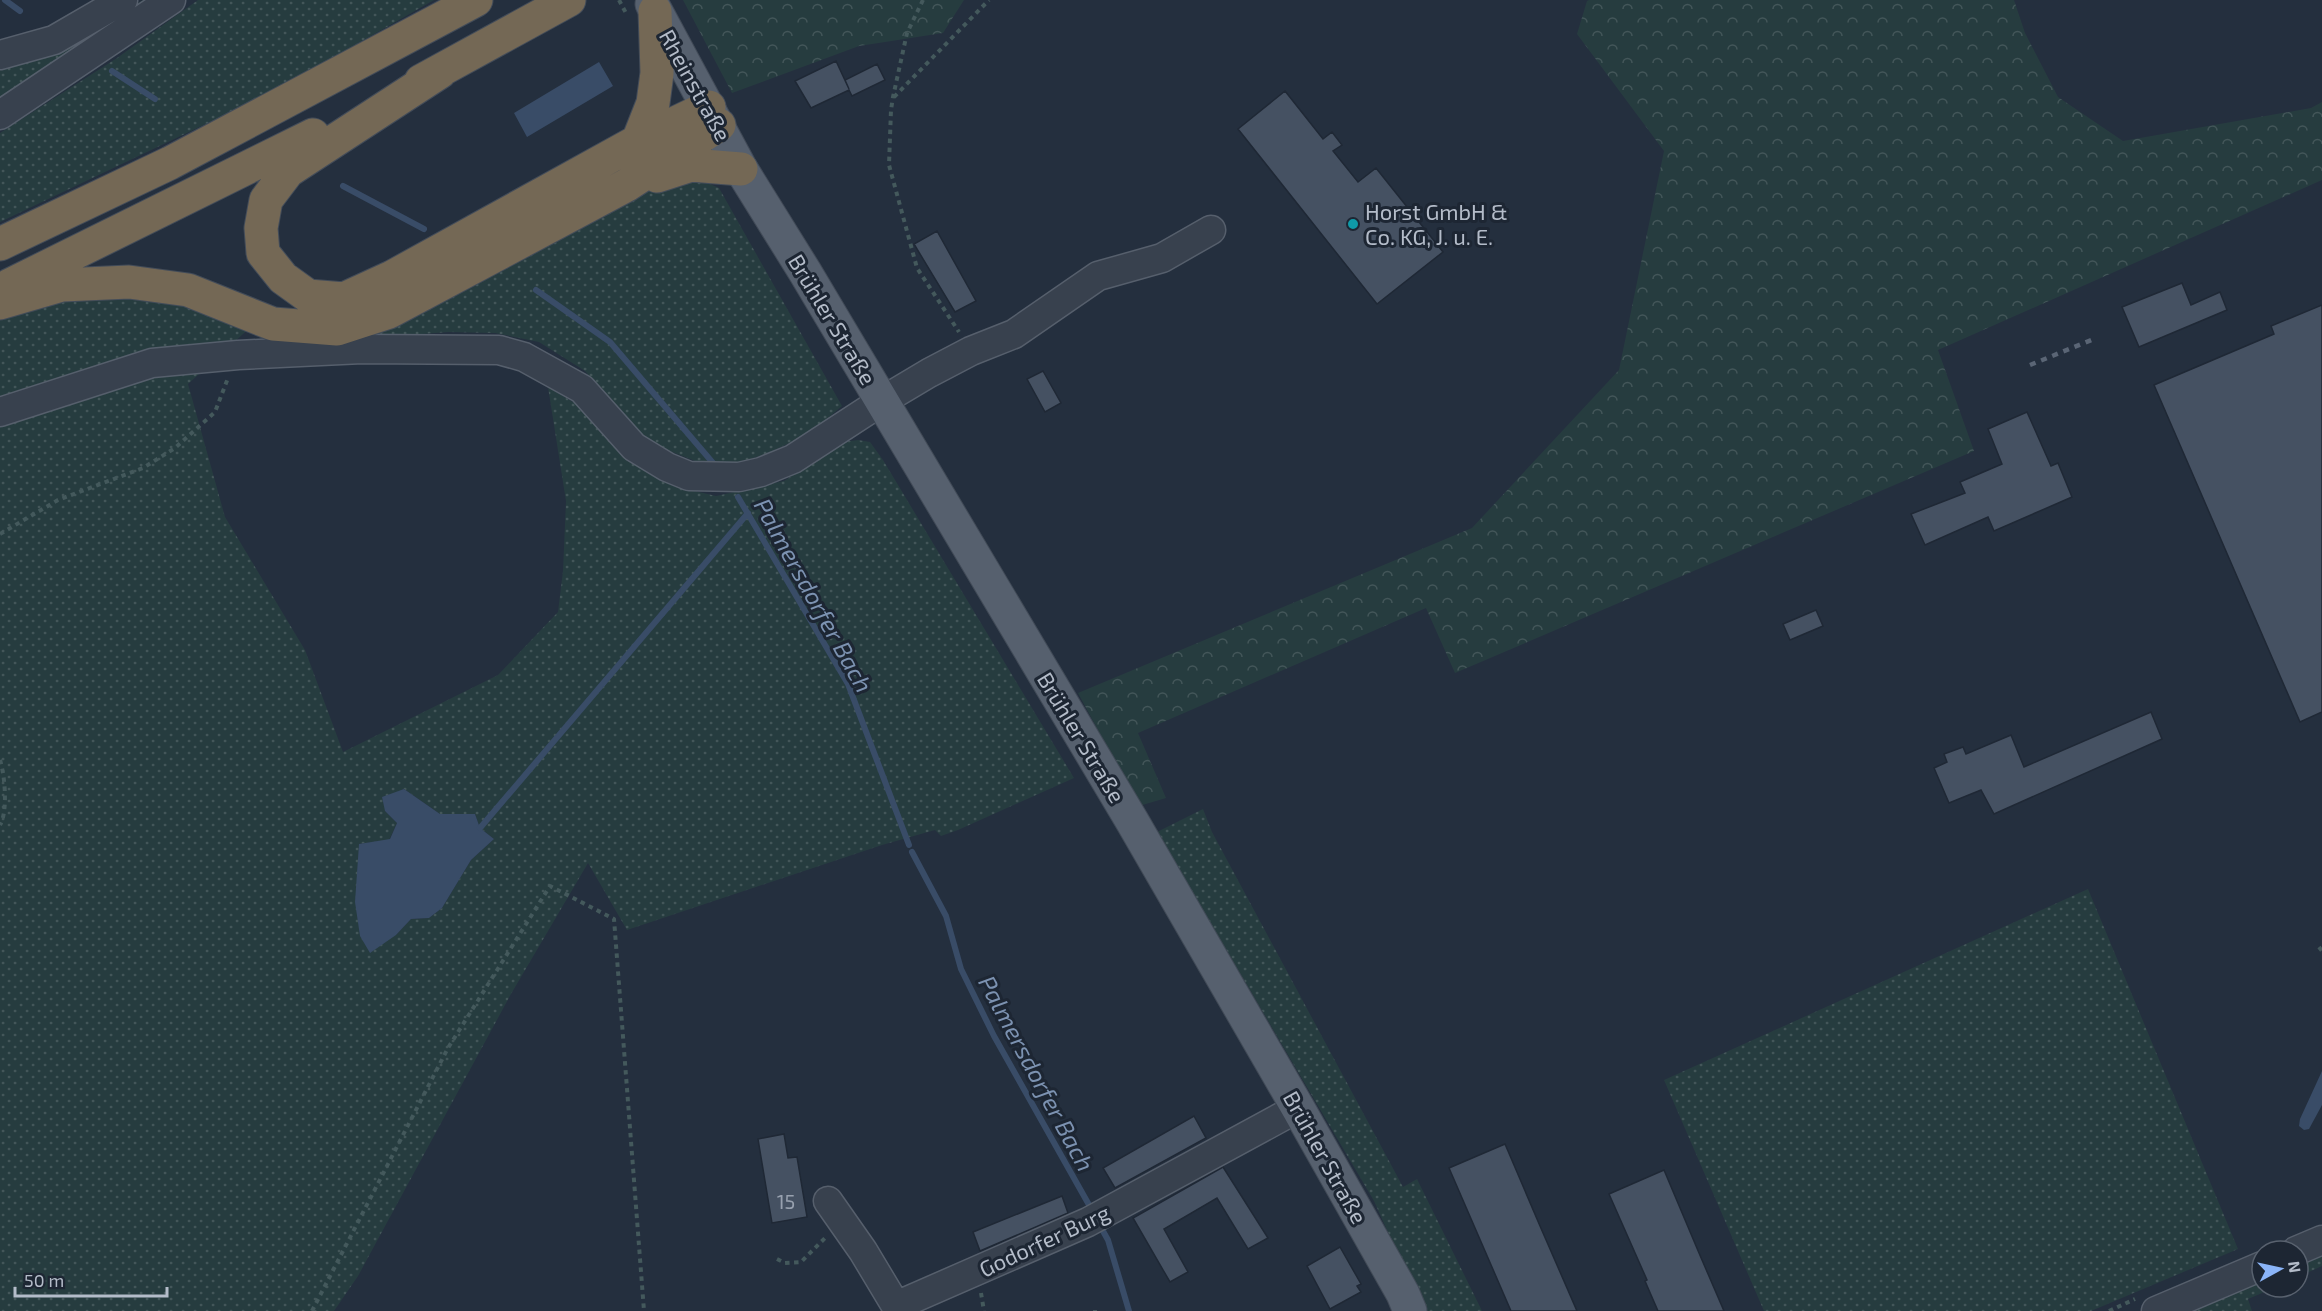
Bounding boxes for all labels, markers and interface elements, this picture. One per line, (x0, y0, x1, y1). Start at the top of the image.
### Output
street label: Rheinstraße (655, 25, 737, 145)
place label: Horst GmbH & Co. KG, J. u. E. (1365, 198, 1508, 249)
marker: Horst GmbH & Co. KG, J. u. E. (1346, 217, 1360, 231)
street label: Brühler Straße (784, 249, 882, 389)
water label: Palmersdorfer Bach (749, 493, 879, 697)
street label: Brühler Straße (1033, 667, 1131, 807)
water label: Palmersdorfer Bach (973, 970, 1101, 1176)
street label: Brühler Straße (1279, 1086, 1373, 1228)
house number: 15 (777, 1189, 795, 1213)
street label: Godorfer Burg (975, 1198, 1113, 1282)
north arrow (2250, 1239, 2310, 1299)
scale bar (15, 1260, 166, 1298)
text: N (2285, 1260, 2306, 1274)
text: 50 m (24, 1269, 64, 1291)

